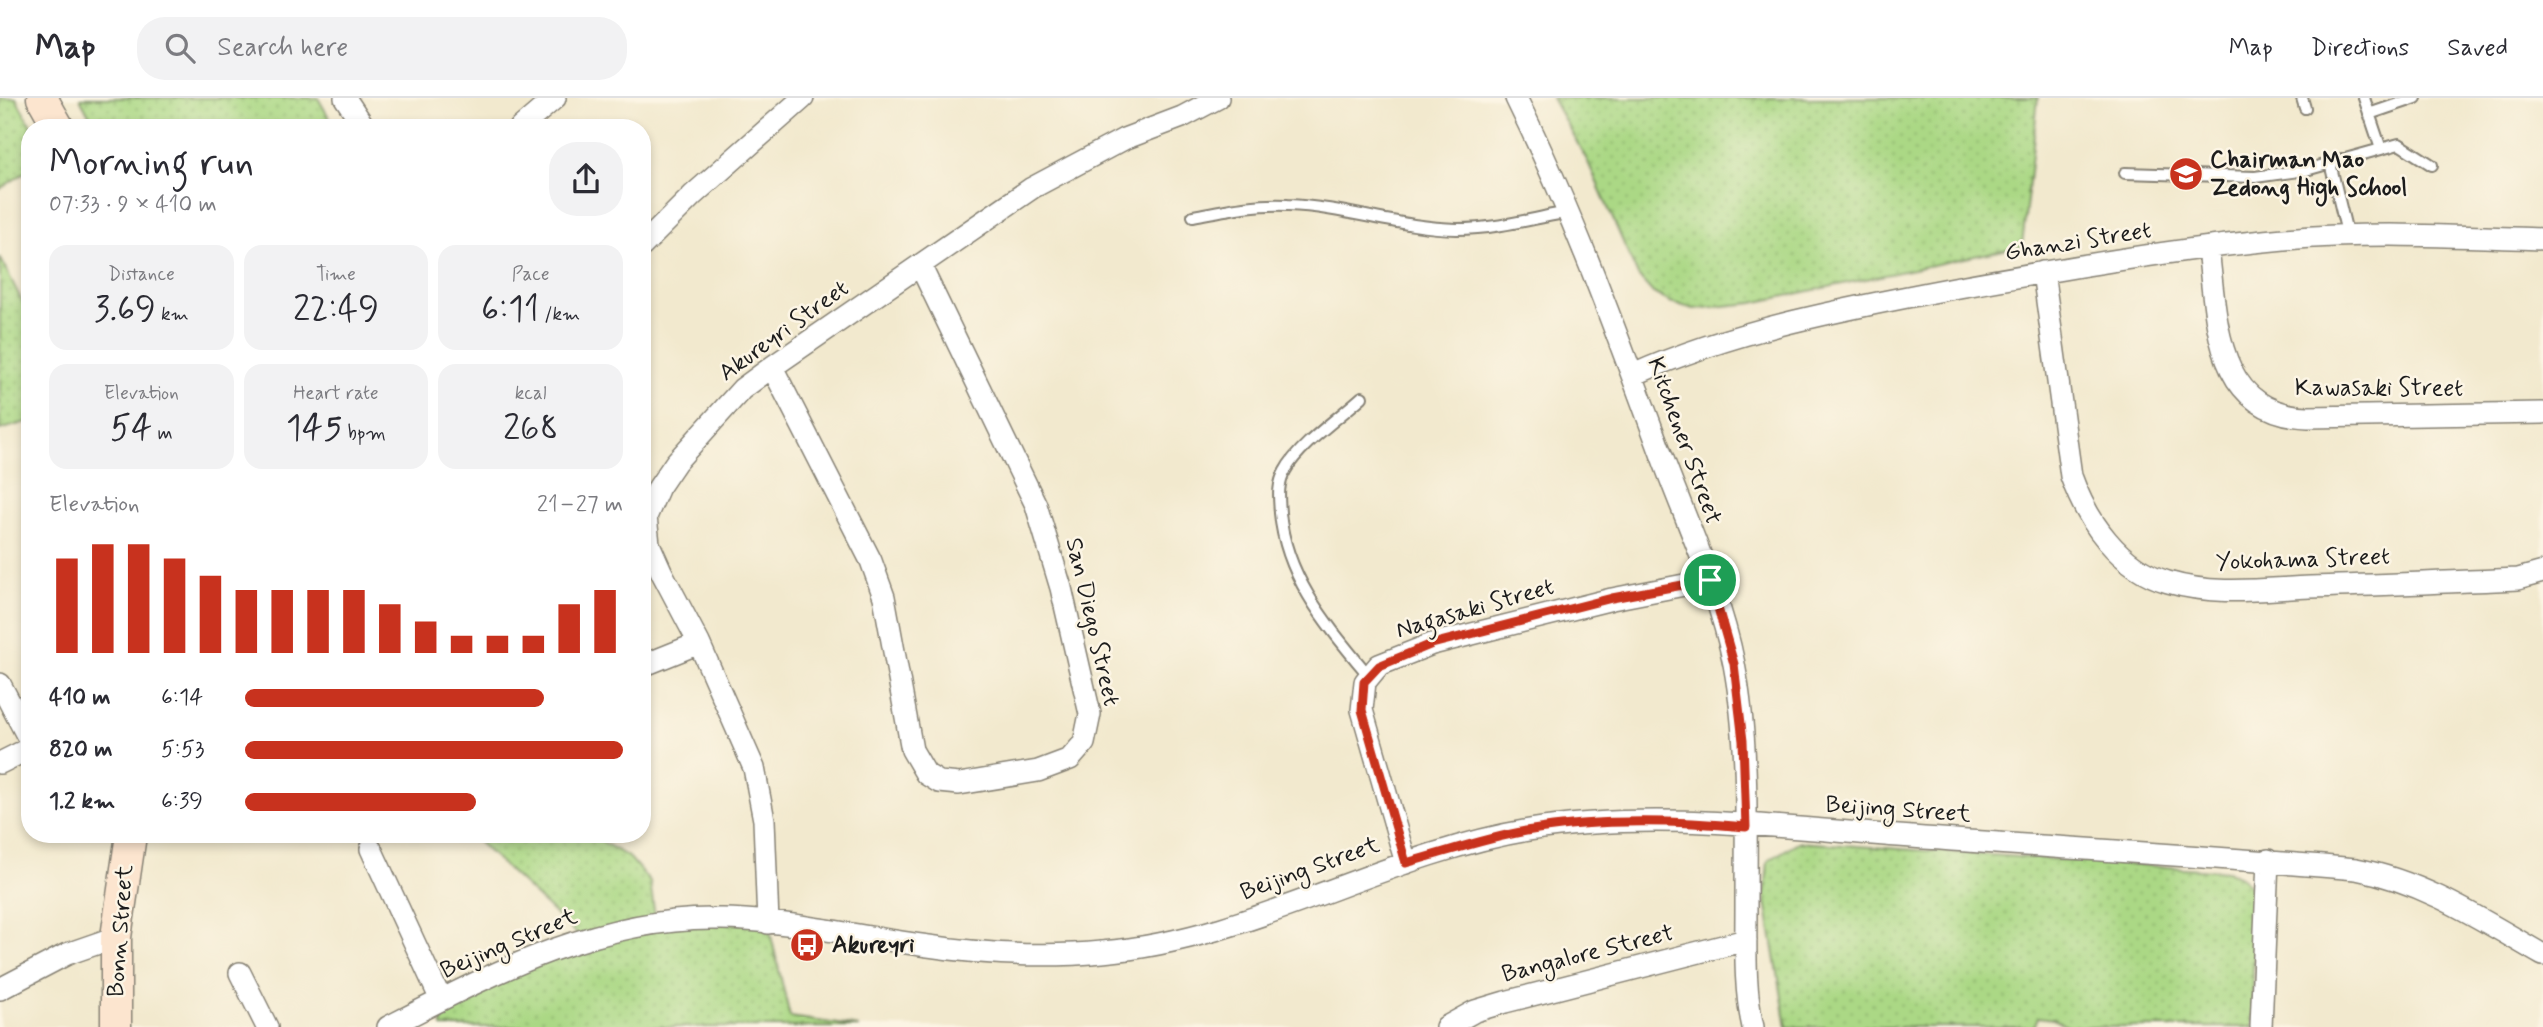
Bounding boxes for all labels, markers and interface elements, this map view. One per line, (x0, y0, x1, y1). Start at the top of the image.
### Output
search box (137, 17, 627, 80)
text: Map (35, 26, 95, 70)
icon: search (161, 29, 199, 67)
text: Search here (217, 31, 348, 65)
text: Map (2229, 33, 2273, 64)
text: Directions (2311, 33, 2409, 64)
text: Saved (2447, 33, 2508, 64)
text: Morning run (49, 139, 254, 188)
button: share (549, 142, 623, 216)
place label: Chairman Mao Zedong High School (2210, 145, 2407, 207)
school or university icon: Chairman Mao Zedong High School (2167, 155, 2205, 193)
text: 07:33 · 9 × 410 m (49, 190, 217, 220)
street label: Ghanzi Street (2002, 215, 2154, 269)
text: Distance (108, 262, 175, 287)
text: Time (316, 262, 356, 287)
text: Pace (512, 262, 550, 287)
street label: Akureyri Street (713, 273, 855, 389)
text: 3.69 (94, 287, 156, 333)
text: 22:49 (293, 287, 379, 333)
text: 6:11 (481, 287, 539, 333)
text: km (156, 302, 189, 327)
text: /km (539, 302, 580, 327)
street label: Kitchener Street (1639, 353, 1729, 529)
street label: Kawasaki Street (2295, 373, 2463, 404)
text: Elevation (104, 381, 179, 406)
text: Heart rate (293, 381, 379, 406)
text: kcal (515, 381, 547, 406)
text: 54 (110, 406, 152, 452)
text: 145 (286, 406, 342, 452)
text: 268 (503, 406, 558, 452)
text: m (152, 421, 173, 446)
text: bpm (342, 421, 386, 446)
text: Elevation (49, 490, 140, 520)
text: 21–27 m (537, 490, 623, 520)
street label: San Diego Street (1058, 535, 1126, 709)
street label: Yokohama Street (2215, 541, 2391, 579)
pin (1680, 550, 1740, 610)
icon: arrive (1691, 561, 1729, 599)
street label: Nagasaki Street (1392, 572, 1558, 649)
text: 410 m (49, 683, 111, 713)
text: 6:14 (161, 683, 203, 713)
text: 820 m (49, 735, 112, 765)
text: 5:53 (161, 735, 204, 765)
text: 1.2 km (49, 787, 115, 817)
text: 6:39 (161, 787, 203, 817)
street label: Beijing Street (1824, 789, 1972, 833)
street label: Beijing Street (1236, 830, 1384, 910)
street label: Bonn Street (101, 864, 141, 998)
street label: Beijing Street (436, 901, 583, 989)
street label: Bangalore Street (1499, 918, 1678, 992)
bus stop icon: Akureyri (788, 926, 826, 964)
place label: Akureyri (832, 930, 915, 961)

